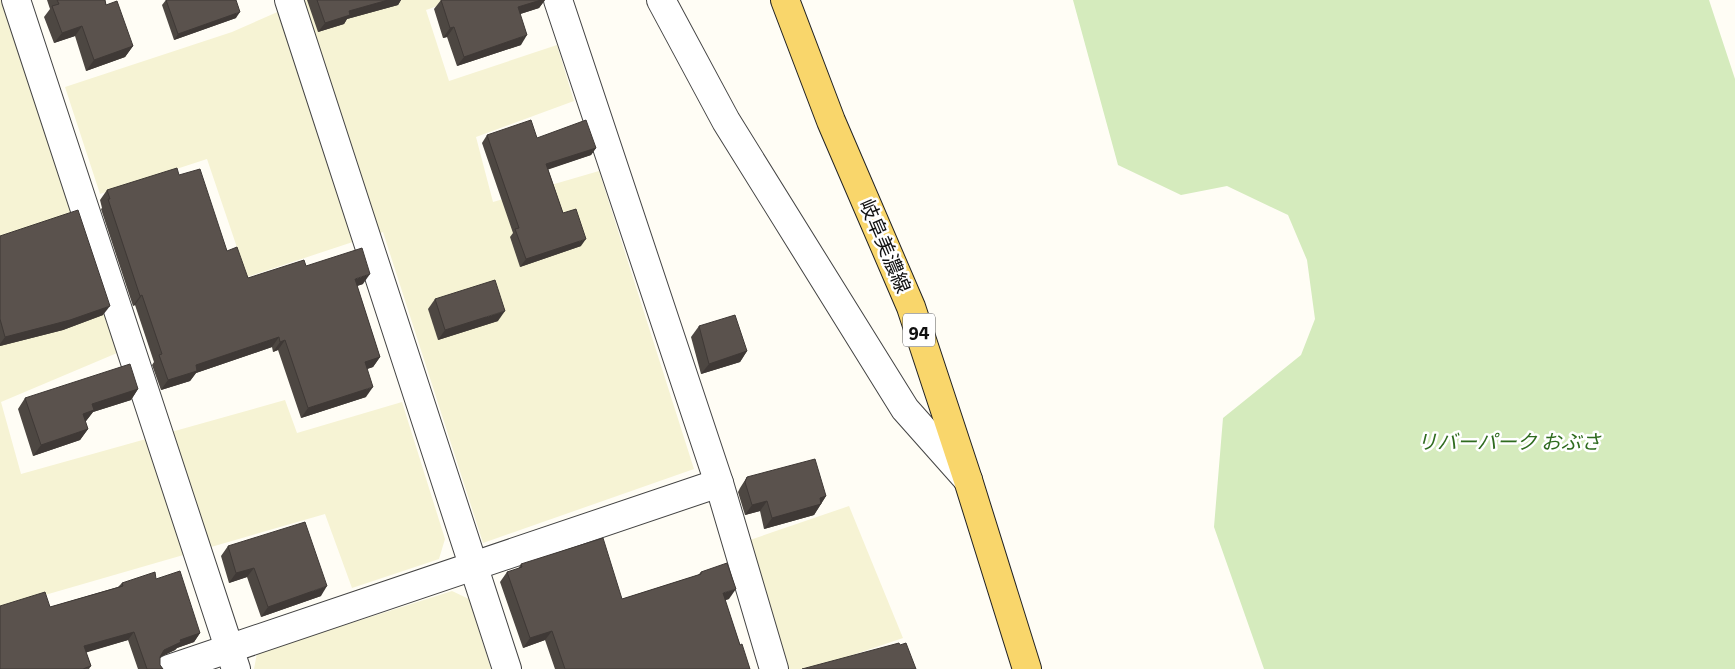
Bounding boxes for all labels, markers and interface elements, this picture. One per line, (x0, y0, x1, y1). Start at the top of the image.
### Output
street label: 岐阜美濃線 (854, 195, 916, 297)
road number: 94 (903, 314, 935, 346)
park label: リバーパーク おぶさ (1417, 430, 1602, 454)

